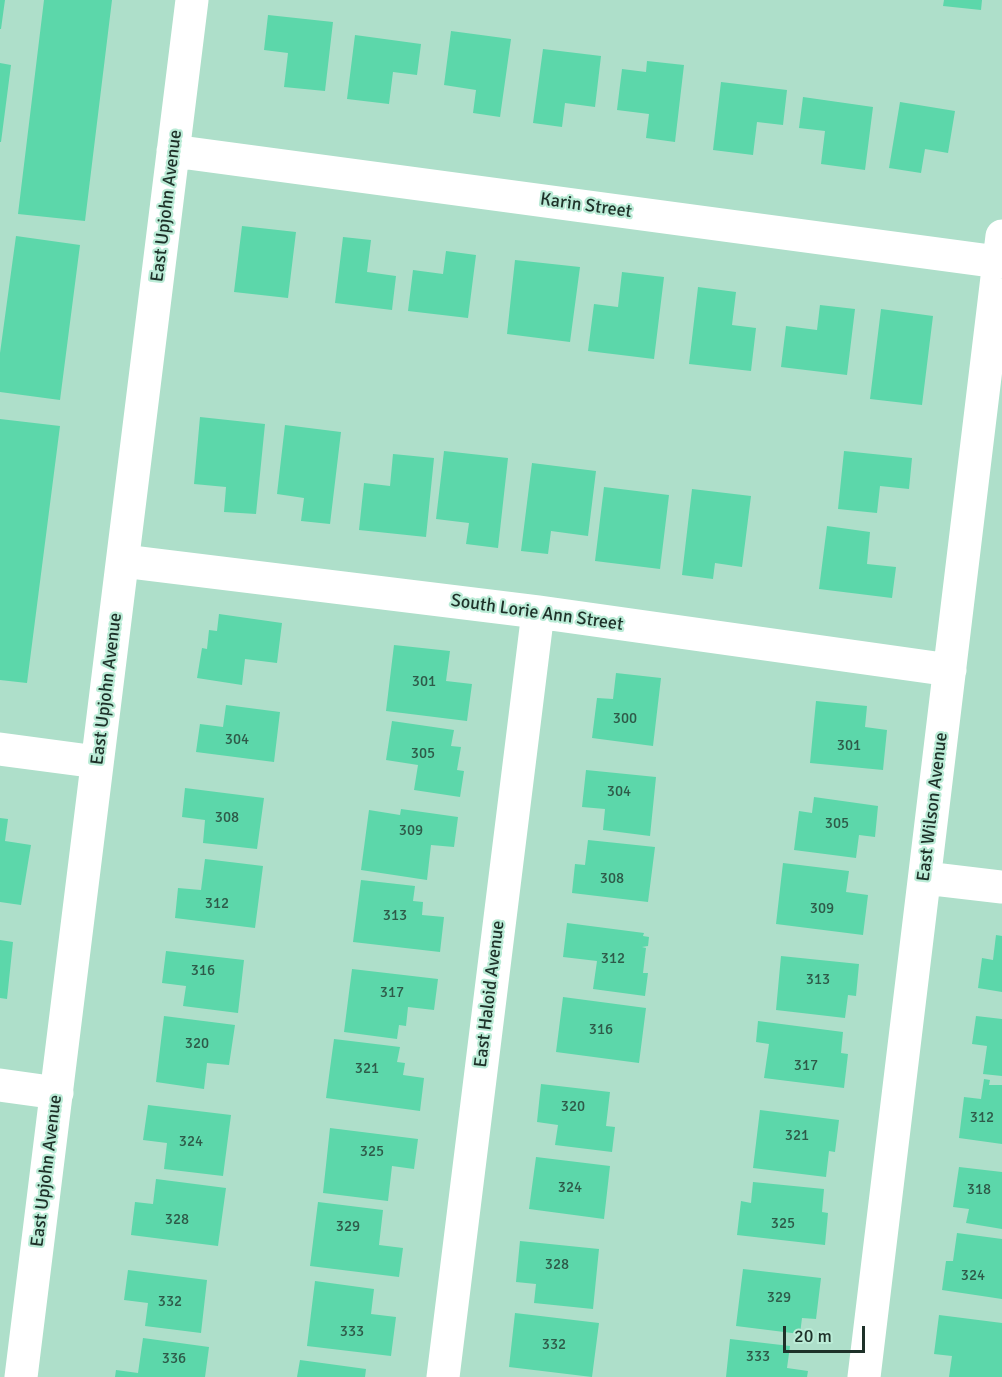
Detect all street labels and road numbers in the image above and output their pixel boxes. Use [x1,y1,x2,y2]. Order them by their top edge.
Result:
street label: East Upjohn Avenue [147,129,187,283]
street label: Karin Street [539,189,633,223]
street label: South Lorie Ann Street [449,590,625,636]
street label: East Upjohn Avenue [87,612,127,766]
street label: East Wilson Avenue [913,731,953,883]
street label: East Haloid Avenue [470,919,510,1069]
street label: East Upjohn Avenue [27,1094,67,1248]

